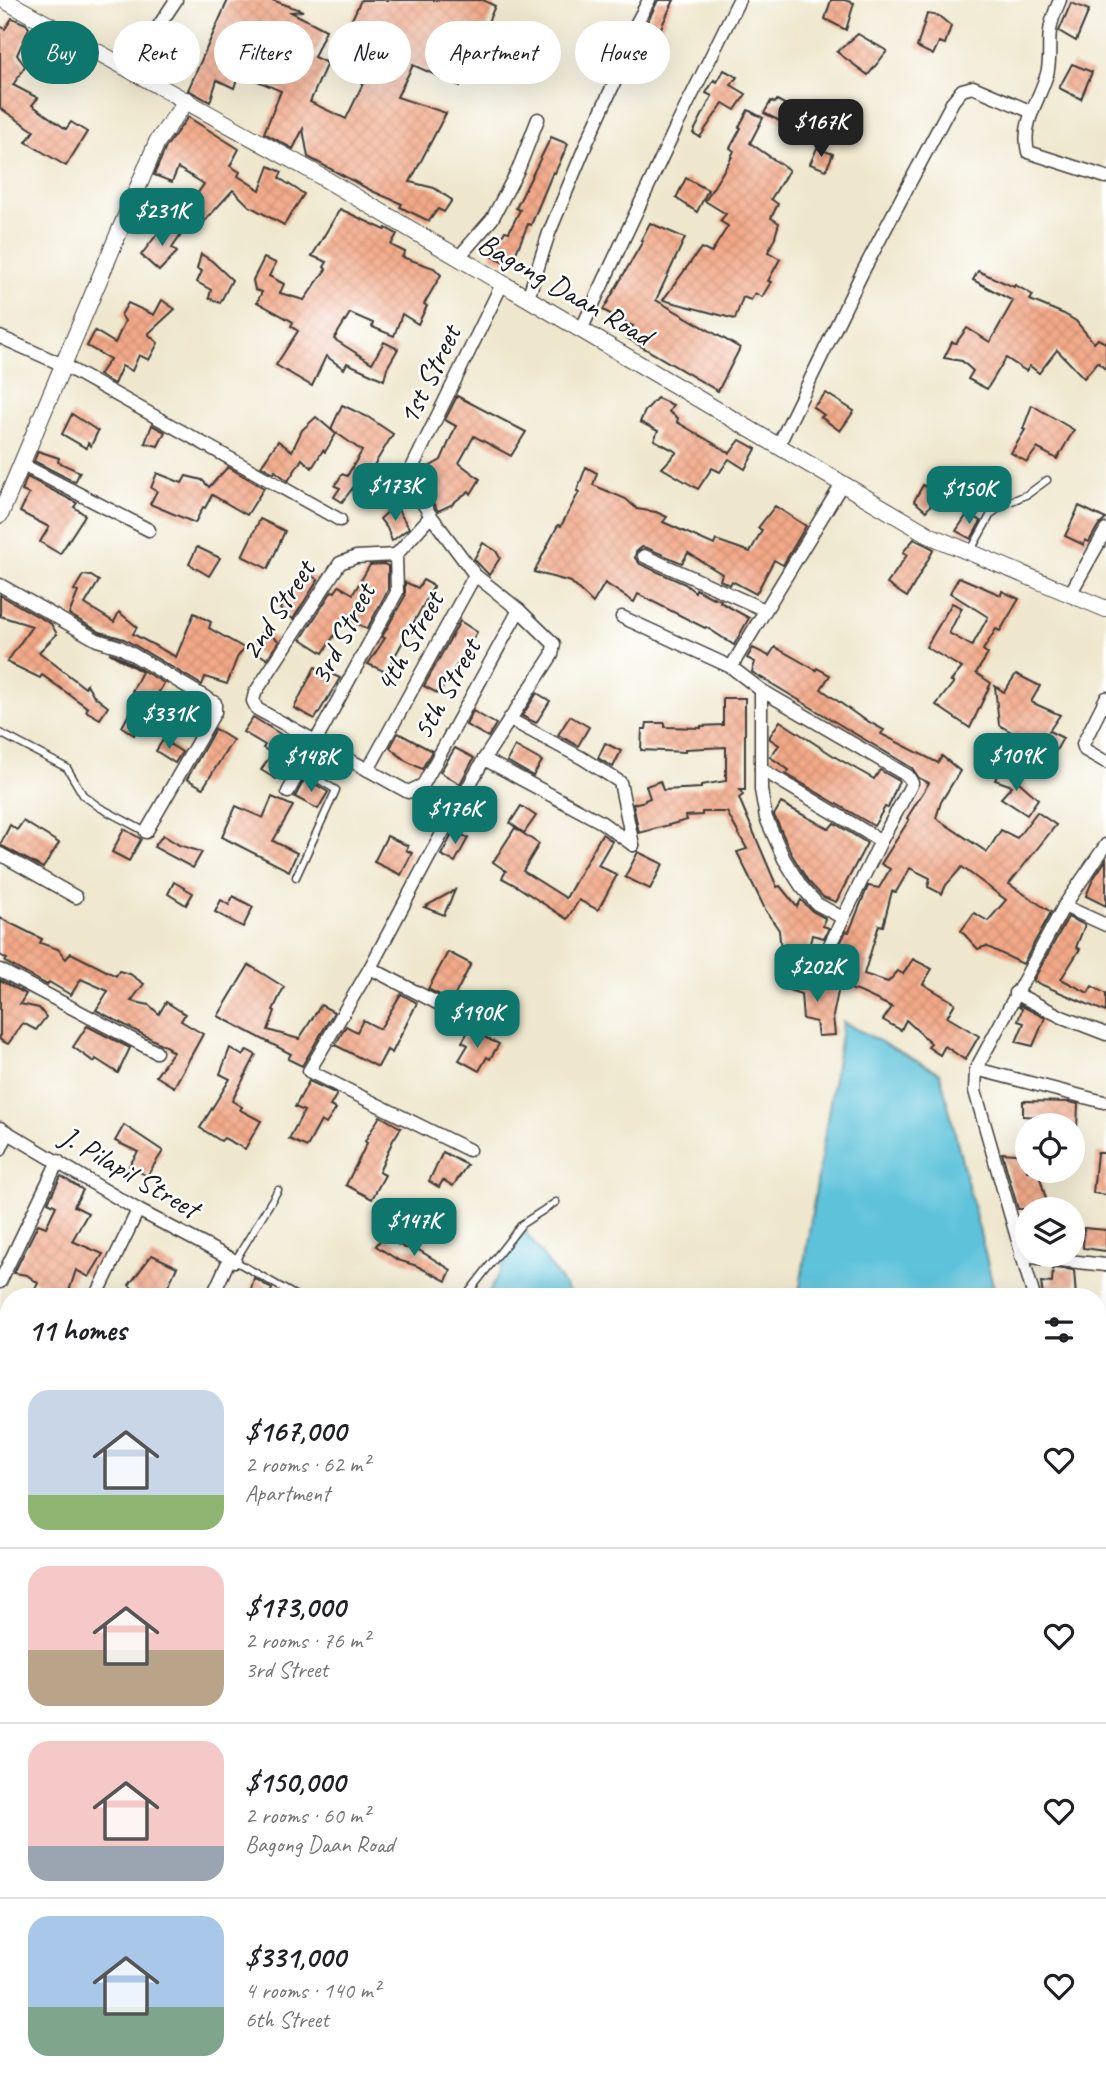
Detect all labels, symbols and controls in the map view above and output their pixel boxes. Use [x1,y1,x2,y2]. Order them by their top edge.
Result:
chip: Buy [21,21,99,84]
chip: Rent [113,21,200,84]
chip: Filters [214,21,314,84]
chip: New [328,21,411,84]
chip: Apartment [425,21,561,84]
chip: House [575,21,670,84]
pin: $167K [772,100,870,159]
text: $167K [794,107,848,136]
pin: $231K [113,188,211,248]
text: $231K [135,196,189,225]
street label: Bagong Daan Road [471,224,662,356]
street label: 1st Street [389,316,471,431]
pin: $173K [346,463,444,523]
pin: $150K [920,466,1018,526]
text: $173K [369,471,422,500]
text: $150K [943,474,995,503]
street label: 2nd Street [231,551,325,667]
street label: 3rd Street [301,574,385,691]
street label: 4th Street [366,582,454,699]
street label: 5th Street [403,629,491,746]
pin: $331K [120,692,218,751]
text: $331K [142,699,196,728]
pin: $148K [262,734,360,794]
pin: $109K [967,734,1065,793]
text: $109K [990,741,1042,770]
text: $148K [284,742,338,771]
pin: $176K [406,786,504,846]
text: $176K [428,794,482,823]
pin: $202K [768,944,866,1004]
text: $202K [790,952,844,981]
pin: $190K [428,990,526,1050]
text: $190K [451,998,503,1027]
map controls [1015,1113,1085,1267]
button: locate [1015,1113,1085,1183]
street label: J. Pilapil Street [52,1116,210,1229]
button: layers [1015,1197,1085,1267]
pin: $147K [365,1198,463,1258]
text: $147K [388,1206,441,1235]
text: 11 homes [28,1311,126,1349]
icon: filters [1040,1311,1078,1349]
text: $167,000 [245,1412,346,1450]
icon: home [84,1418,168,1502]
icon: heart [1040,1441,1078,1479]
text: 2 rooms · 62 m² [245,1450,369,1479]
text: Apartment [245,1479,330,1508]
text: $173,000 [245,1588,345,1626]
icon: home [84,1594,168,1678]
icon: heart [1040,1617,1078,1655]
text: 2 rooms · 76 m² [245,1626,369,1655]
text: 3rd Street [245,1655,328,1684]
text: $150,000 [245,1763,345,1801]
icon: home [84,1769,168,1853]
icon: heart [1040,1792,1078,1830]
text: 2 rooms · 60 m² [245,1801,369,1830]
text: Bagong Daan Road [245,1830,394,1859]
text: $331,000 [245,1938,345,1976]
icon: home [84,1944,168,2028]
icon: heart [1040,1967,1078,2005]
text: 4 rooms · 140 m² [245,1976,380,2005]
text: 6th Street [245,2005,329,2034]

